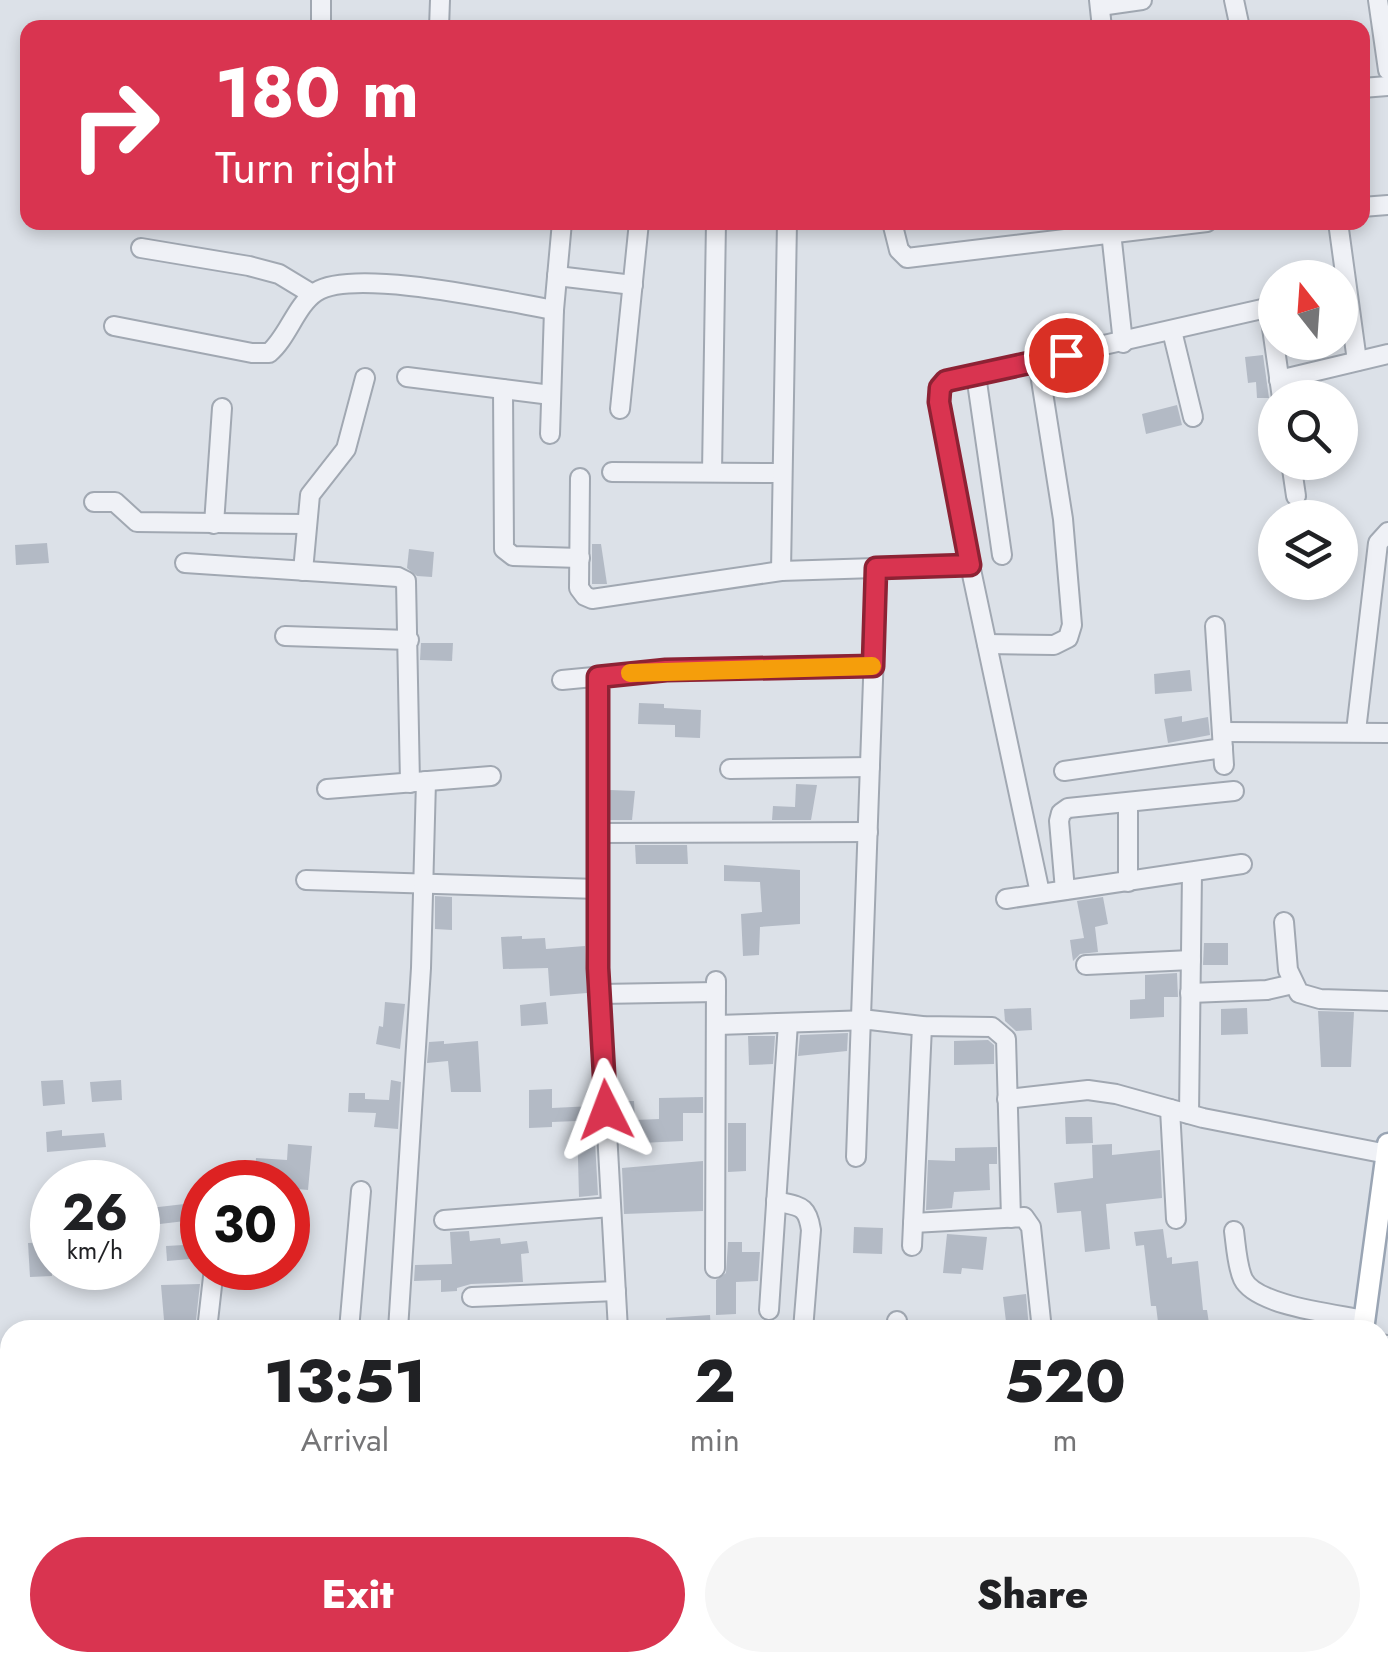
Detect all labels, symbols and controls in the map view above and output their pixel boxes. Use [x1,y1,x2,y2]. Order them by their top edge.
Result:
text: 180 m [215,42,419,143]
icon: right [50,60,180,190]
text: Turn right [215,135,396,200]
north arrow [1258,260,1358,360]
map controls [1258,260,1358,600]
pin [1024,313,1109,398]
icon: arrive [1039,328,1094,383]
button: search [1258,380,1358,480]
button: layers [1258,500,1358,600]
position arrow [554,1058,658,1162]
speed limit sign: 30 [180,1160,310,1290]
text: 26 [62,1176,128,1249]
text: km/h [67,1232,123,1268]
text: 13:51 [264,1338,426,1425]
text: 2 [694,1338,735,1425]
text: 520 [1004,1338,1126,1425]
text: Arrival [301,1417,389,1463]
text: min [690,1417,740,1463]
text: m [1052,1417,1077,1463]
button: Exit [30,1537,685,1652]
button: Share [705,1537,1360,1652]

